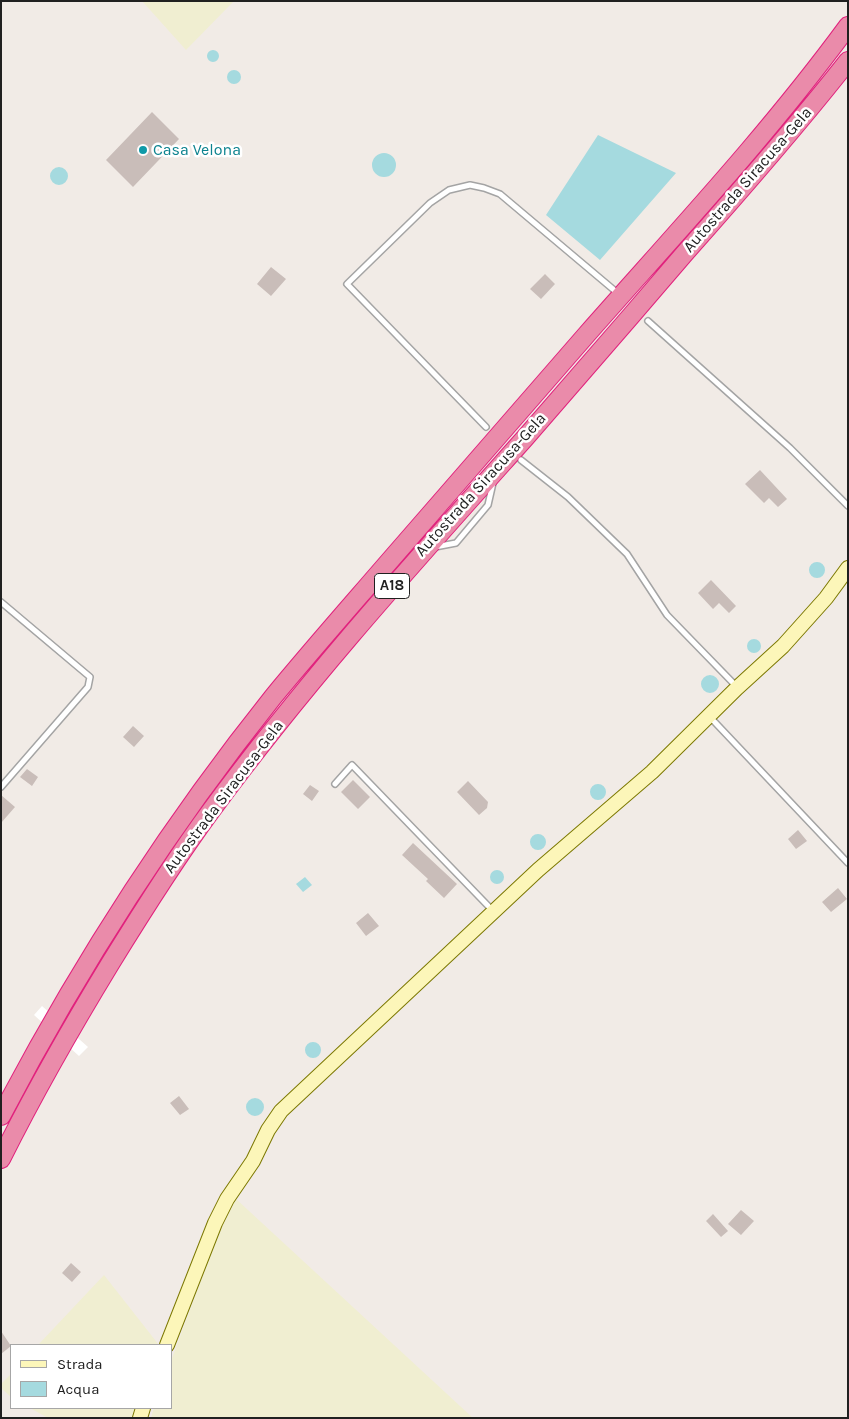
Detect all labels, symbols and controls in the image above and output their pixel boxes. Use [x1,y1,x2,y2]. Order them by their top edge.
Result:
street label: Autostrada Siracusa-Gela [680,103,816,257]
place label: Casa Velona [153,140,241,160]
marker: Casa Velona [137,144,149,156]
street label: Autostrada Siracusa-Gela [412,409,550,561]
road number: A18 [374,574,410,598]
street label: Autostrada Siracusa-Gela [160,717,288,877]
legend [10,1344,172,1409]
text: Strada [57,1355,103,1373]
text: Acqua [57,1380,99,1398]

